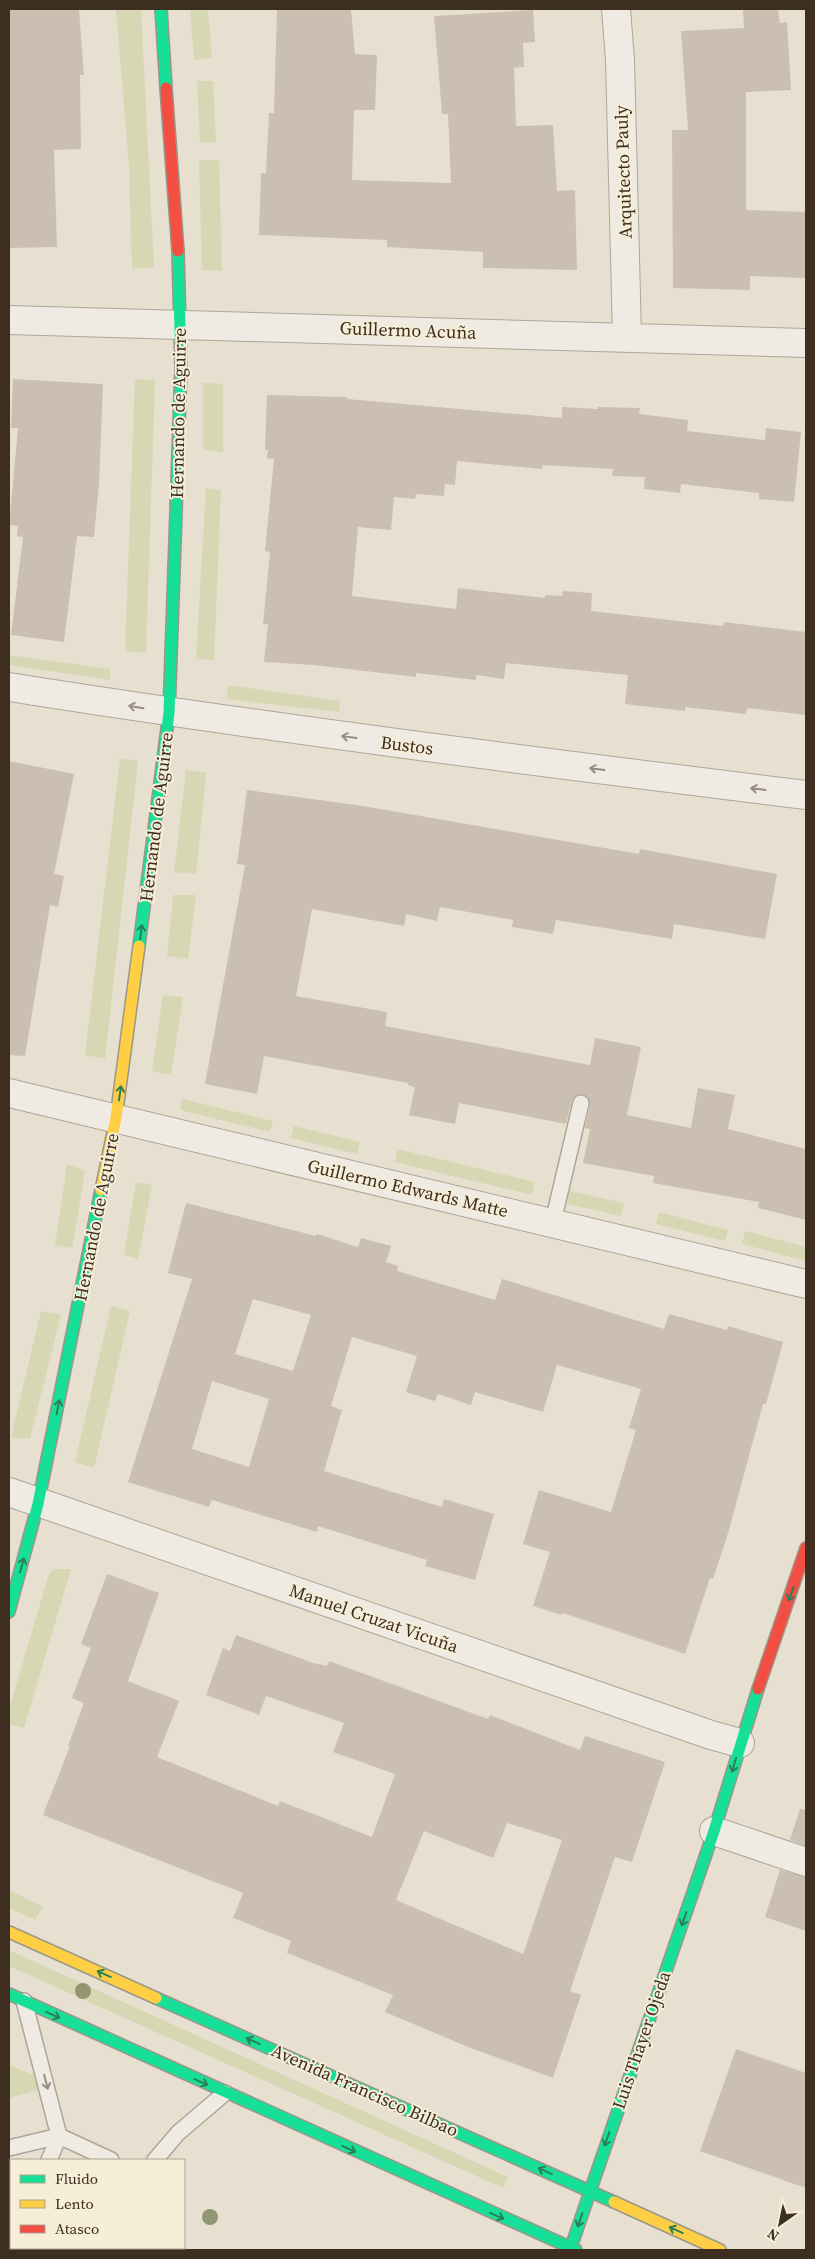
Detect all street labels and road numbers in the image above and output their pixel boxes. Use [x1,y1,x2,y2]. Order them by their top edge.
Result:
street label: Arquitecto Pauly [608,104,638,239]
street label: Guillermo Acuña [339,315,478,345]
street label: Hernando de Aguirre [164,327,192,499]
street label: Bustos [379,729,435,761]
street label: Hernando de Aguirre [133,731,179,903]
street label: Hernando de Aguirre [67,1131,125,1303]
street label: Guillermo Edwards Matte [305,1153,511,1223]
street label: Manuel Cruzat Vicuña [286,1577,463,1659]
street label: Luis Thayer Ojeda [606,1967,677,2112]
street label: Avenida Francisco Bilbao [268,2037,463,2143]

